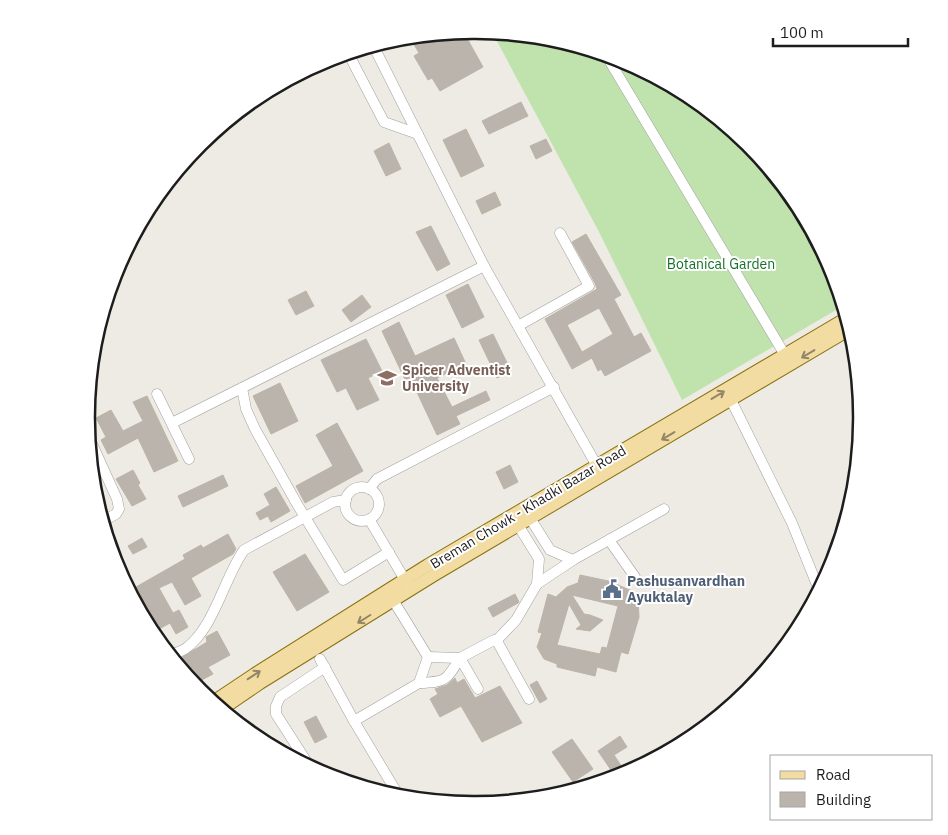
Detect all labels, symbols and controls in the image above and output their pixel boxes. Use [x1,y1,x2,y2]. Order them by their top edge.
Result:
scale bar [773,15,908,47]
text: 100 m [780,23,824,42]
park label: Botanical Garden [667,255,775,273]
one-way arrow [802,349,816,359]
place label: Spicer Adventist University [402,361,511,395]
school or university icon: Spicer Adventist University [376,367,398,389]
one-way arrow [710,389,724,399]
one-way arrow [662,432,676,442]
street label: Breman Chowk - Khadki Bazar Road [427,441,629,573]
place label: Pashusanvardhan Ayuktalay [627,572,745,606]
public building icon: Pashusanvardhan Ayuktalay [601,578,623,600]
one-way arrow [357,614,371,624]
one-way arrow [246,670,260,680]
legend [770,755,933,820]
text: Road [816,765,851,784]
text: Building [816,790,871,809]

